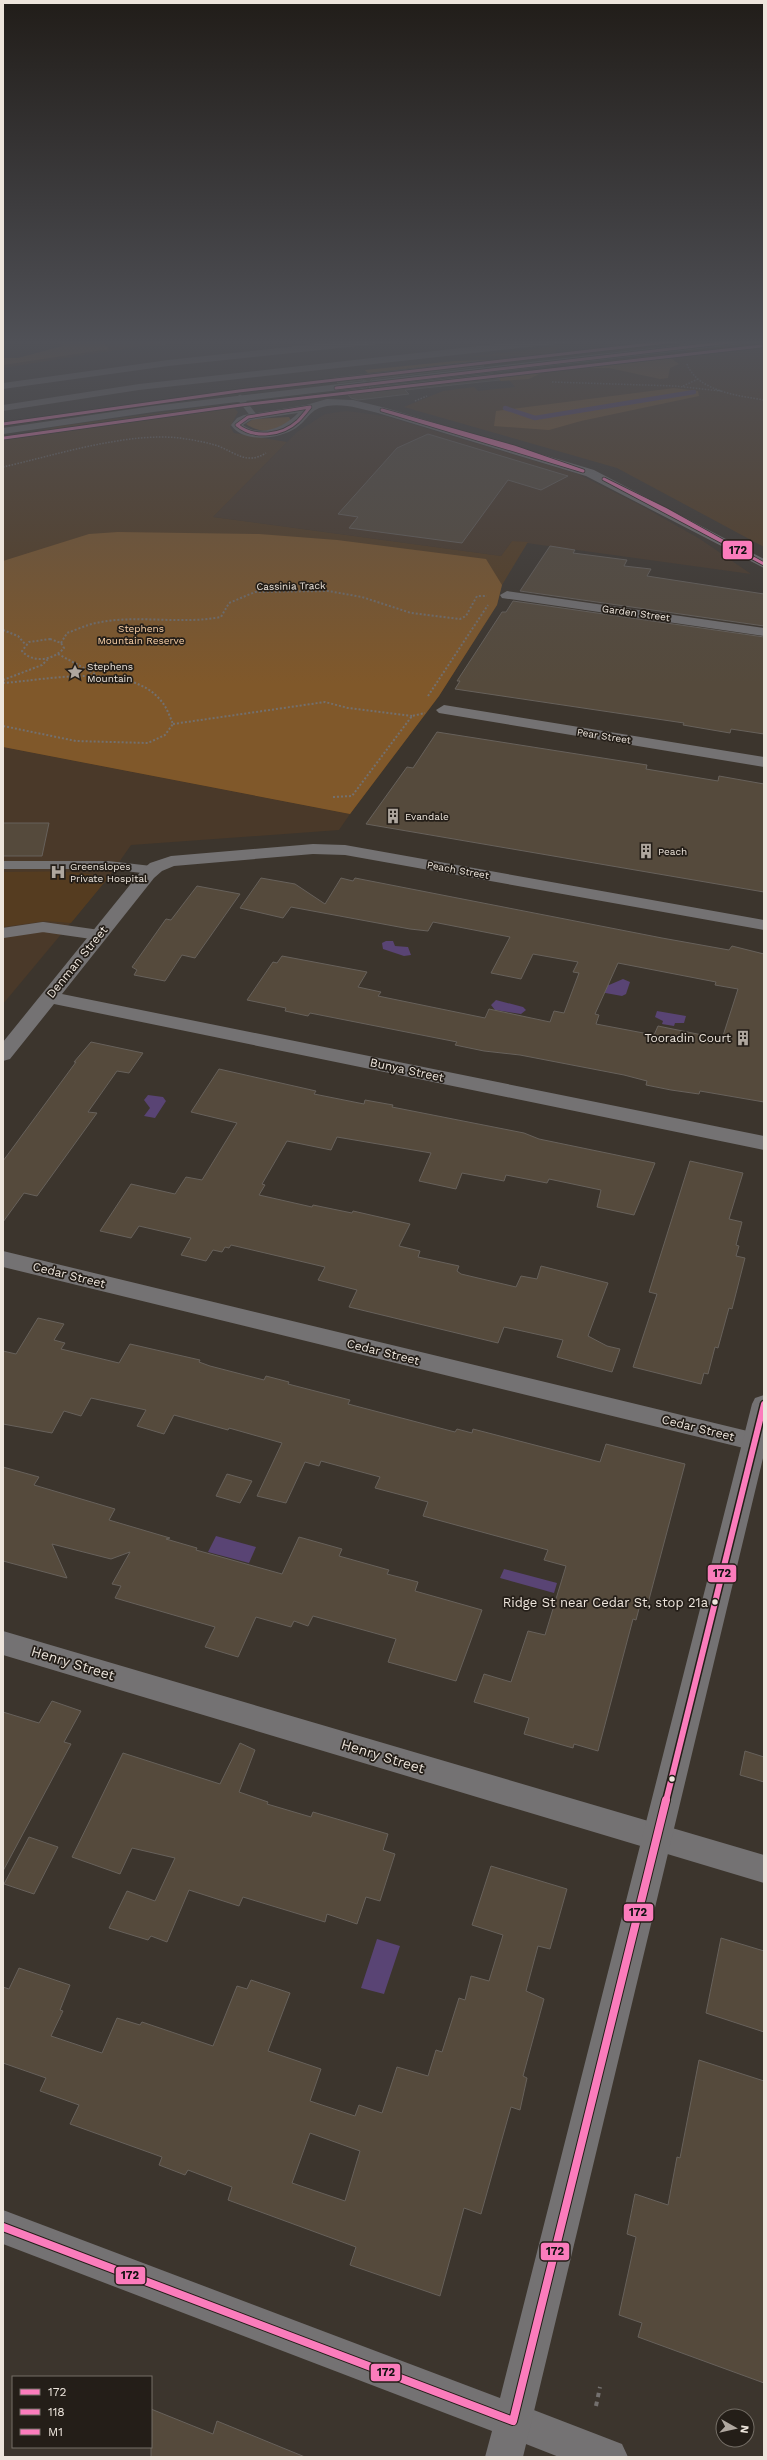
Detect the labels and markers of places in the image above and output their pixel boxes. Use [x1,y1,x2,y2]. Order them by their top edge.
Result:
place label: Stephens Mountain [87,661,133,684]
place icon: Stephens Mountain [66,663,84,681]
building icon: Evandale [384,807,402,825]
place label: Evandale [405,811,449,822]
building icon: Peach [637,842,655,860]
place label: Peach [658,846,687,857]
place label: Greenslopes Private Hospital [70,861,147,884]
hospital icon: Greenslopes Private Hospital [49,863,67,881]
building icon: Tooradin Court [734,1029,752,1047]
place label: Tooradin Court [645,1031,731,1045]
place label: Ridge St near Cedar St, stop 21a [503,1595,709,1610]
marker: Ridge St near Cedar St, stop 21a [710,1597,720,1607]
unlabelled marker [667,1774,677,1784]

